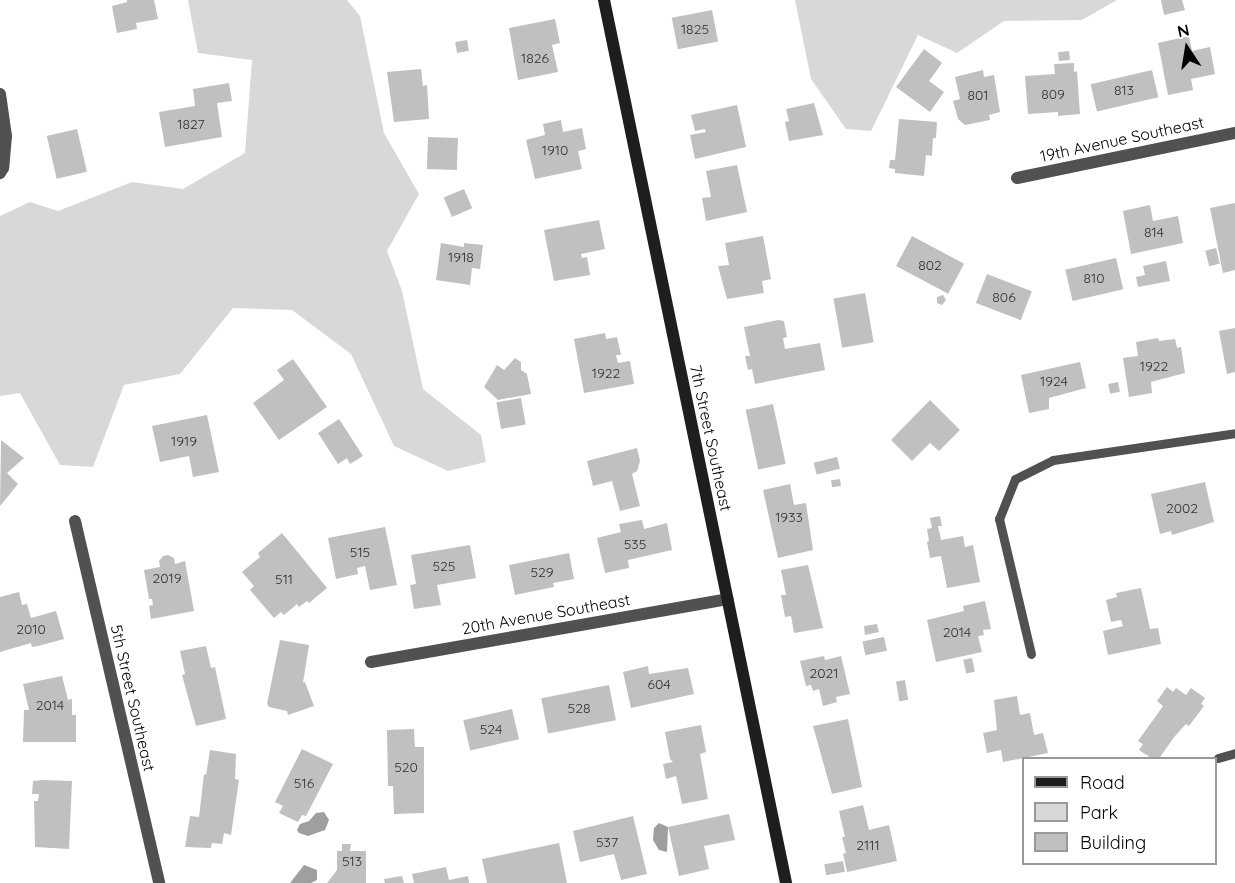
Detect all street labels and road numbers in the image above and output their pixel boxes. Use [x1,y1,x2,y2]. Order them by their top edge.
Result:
street label: 19th Avenue Southeast [1038,112,1206,166]
street label: 7th Street Southeast [686,363,736,513]
street label: 20th Avenue Southeast [460,590,632,638]
street label: 5th Street Southeast [107,623,159,773]

